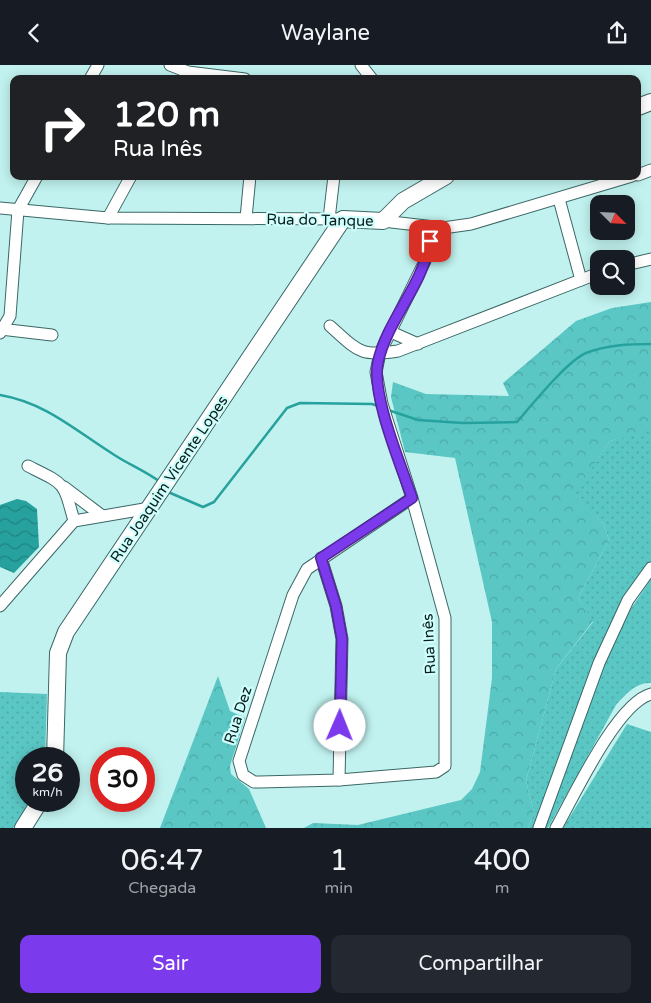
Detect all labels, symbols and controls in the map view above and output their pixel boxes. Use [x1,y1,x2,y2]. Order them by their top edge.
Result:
icon: back [20,19,48,47]
icon: share [603,19,631,47]
text: Waylane [281,20,370,46]
text: 120 m [113,94,220,136]
icon: right [30,95,95,160]
text: Rua Inês [113,136,203,162]
north arrow [590,195,635,240]
map controls [590,195,635,295]
street label: Rua do Tanque [266,210,374,230]
pin [409,220,451,262]
icon: arrive [416,227,444,255]
button: search [590,250,635,295]
street label: Rua Joaquim Vicente Lopes [106,392,232,566]
street label: Rua Inês [418,613,440,675]
street label: Rua Dez [220,684,256,746]
position arrow [313,699,365,751]
speed limit sign: 30 [90,747,155,812]
text: 26 [32,758,63,788]
text: km/h [32,785,63,799]
text: 06:47 [121,842,204,879]
text: 1 [329,842,348,879]
text: 400 [474,842,530,879]
text: Chegada [128,878,196,898]
text: min [325,878,353,898]
text: m [495,878,509,898]
button: Sair [20,935,321,993]
button: Compartilhar [331,935,631,993]

